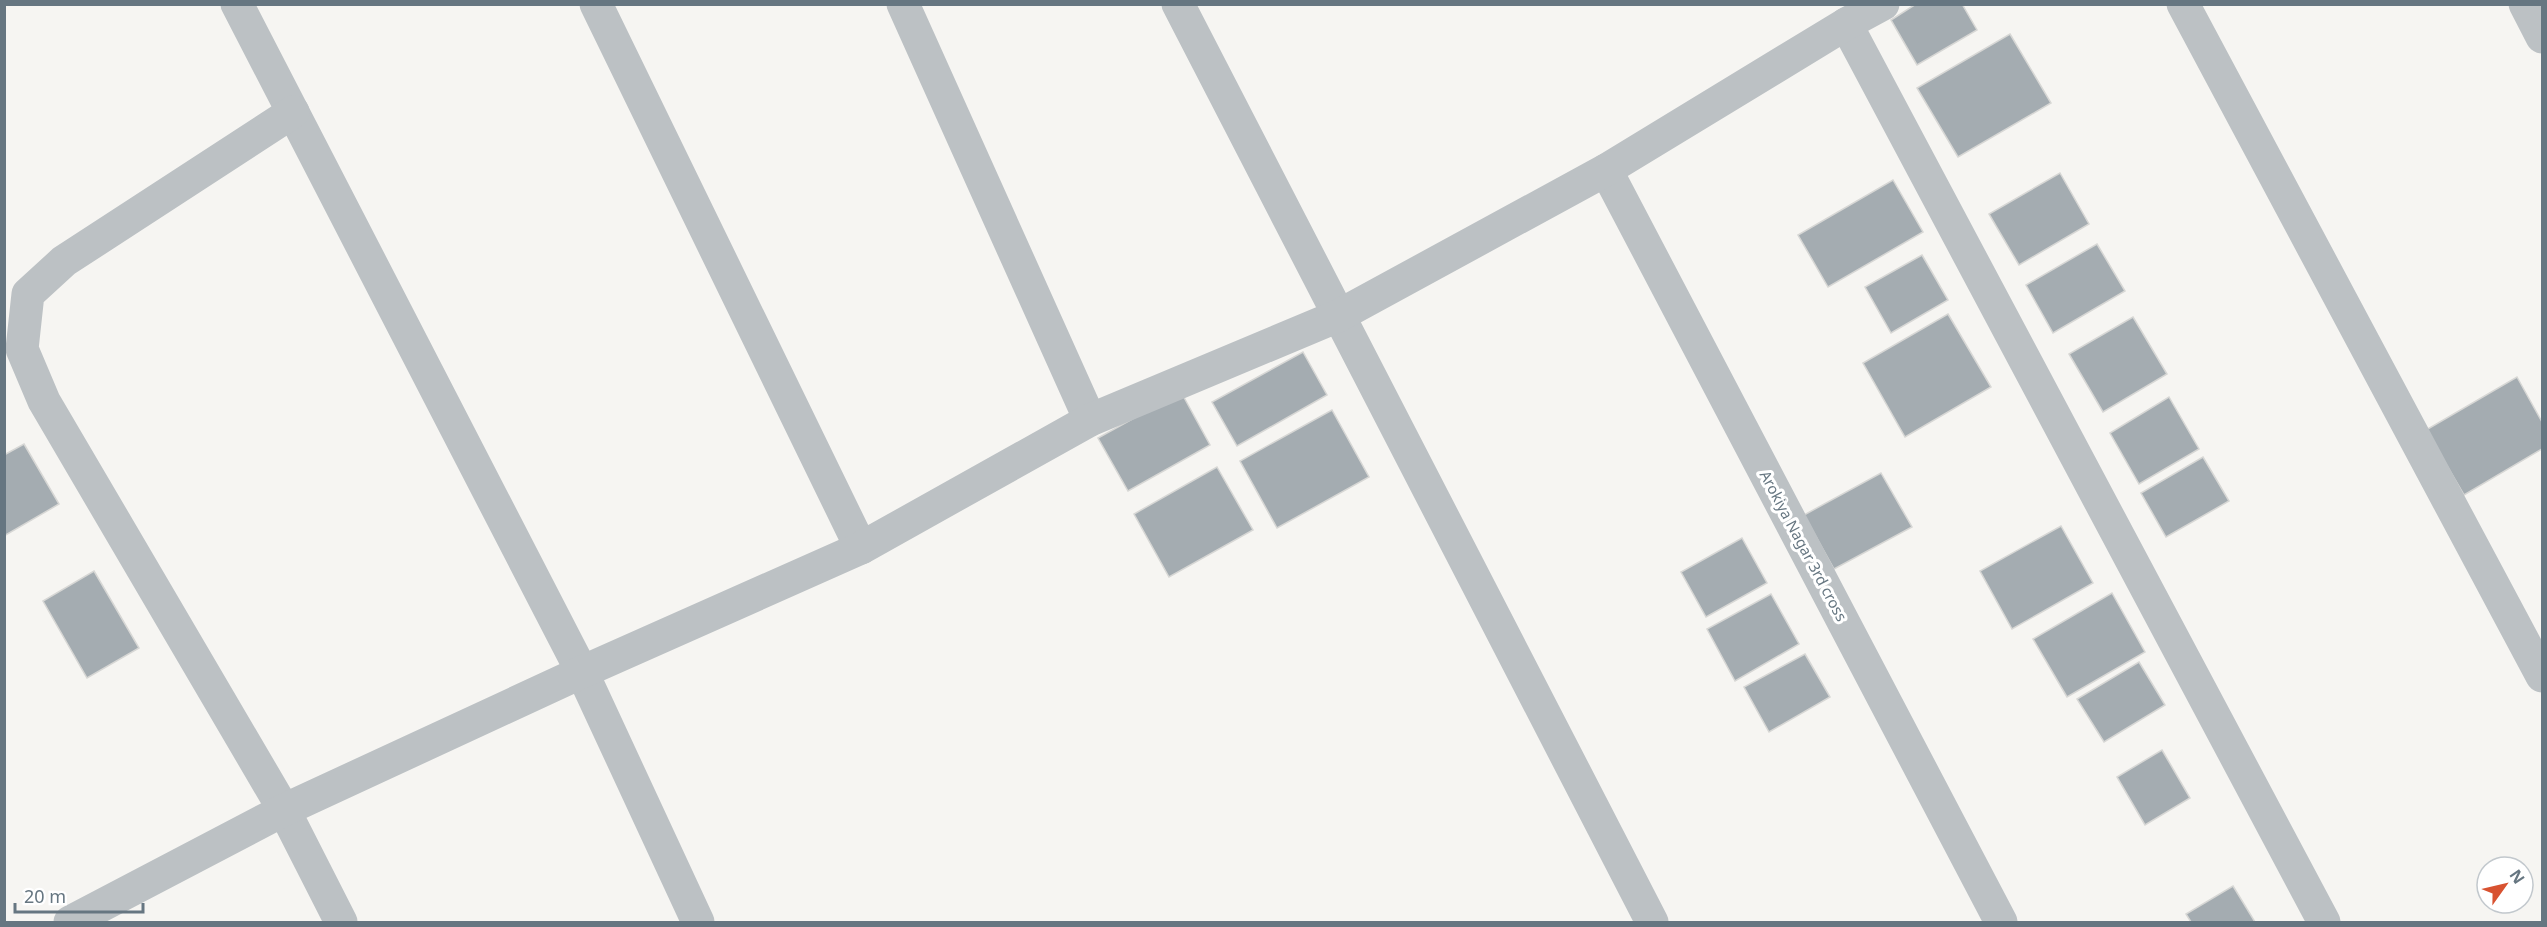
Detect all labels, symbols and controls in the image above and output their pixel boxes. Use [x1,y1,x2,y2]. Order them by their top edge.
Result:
street label: Arokiya Nagar 3rd cross [1756,467,1852,624]
north arrow [2475,855,2535,915]
text: N [2505,865,2530,888]
scale bar [15,876,142,914]
text: 20 m [24,884,66,908]

